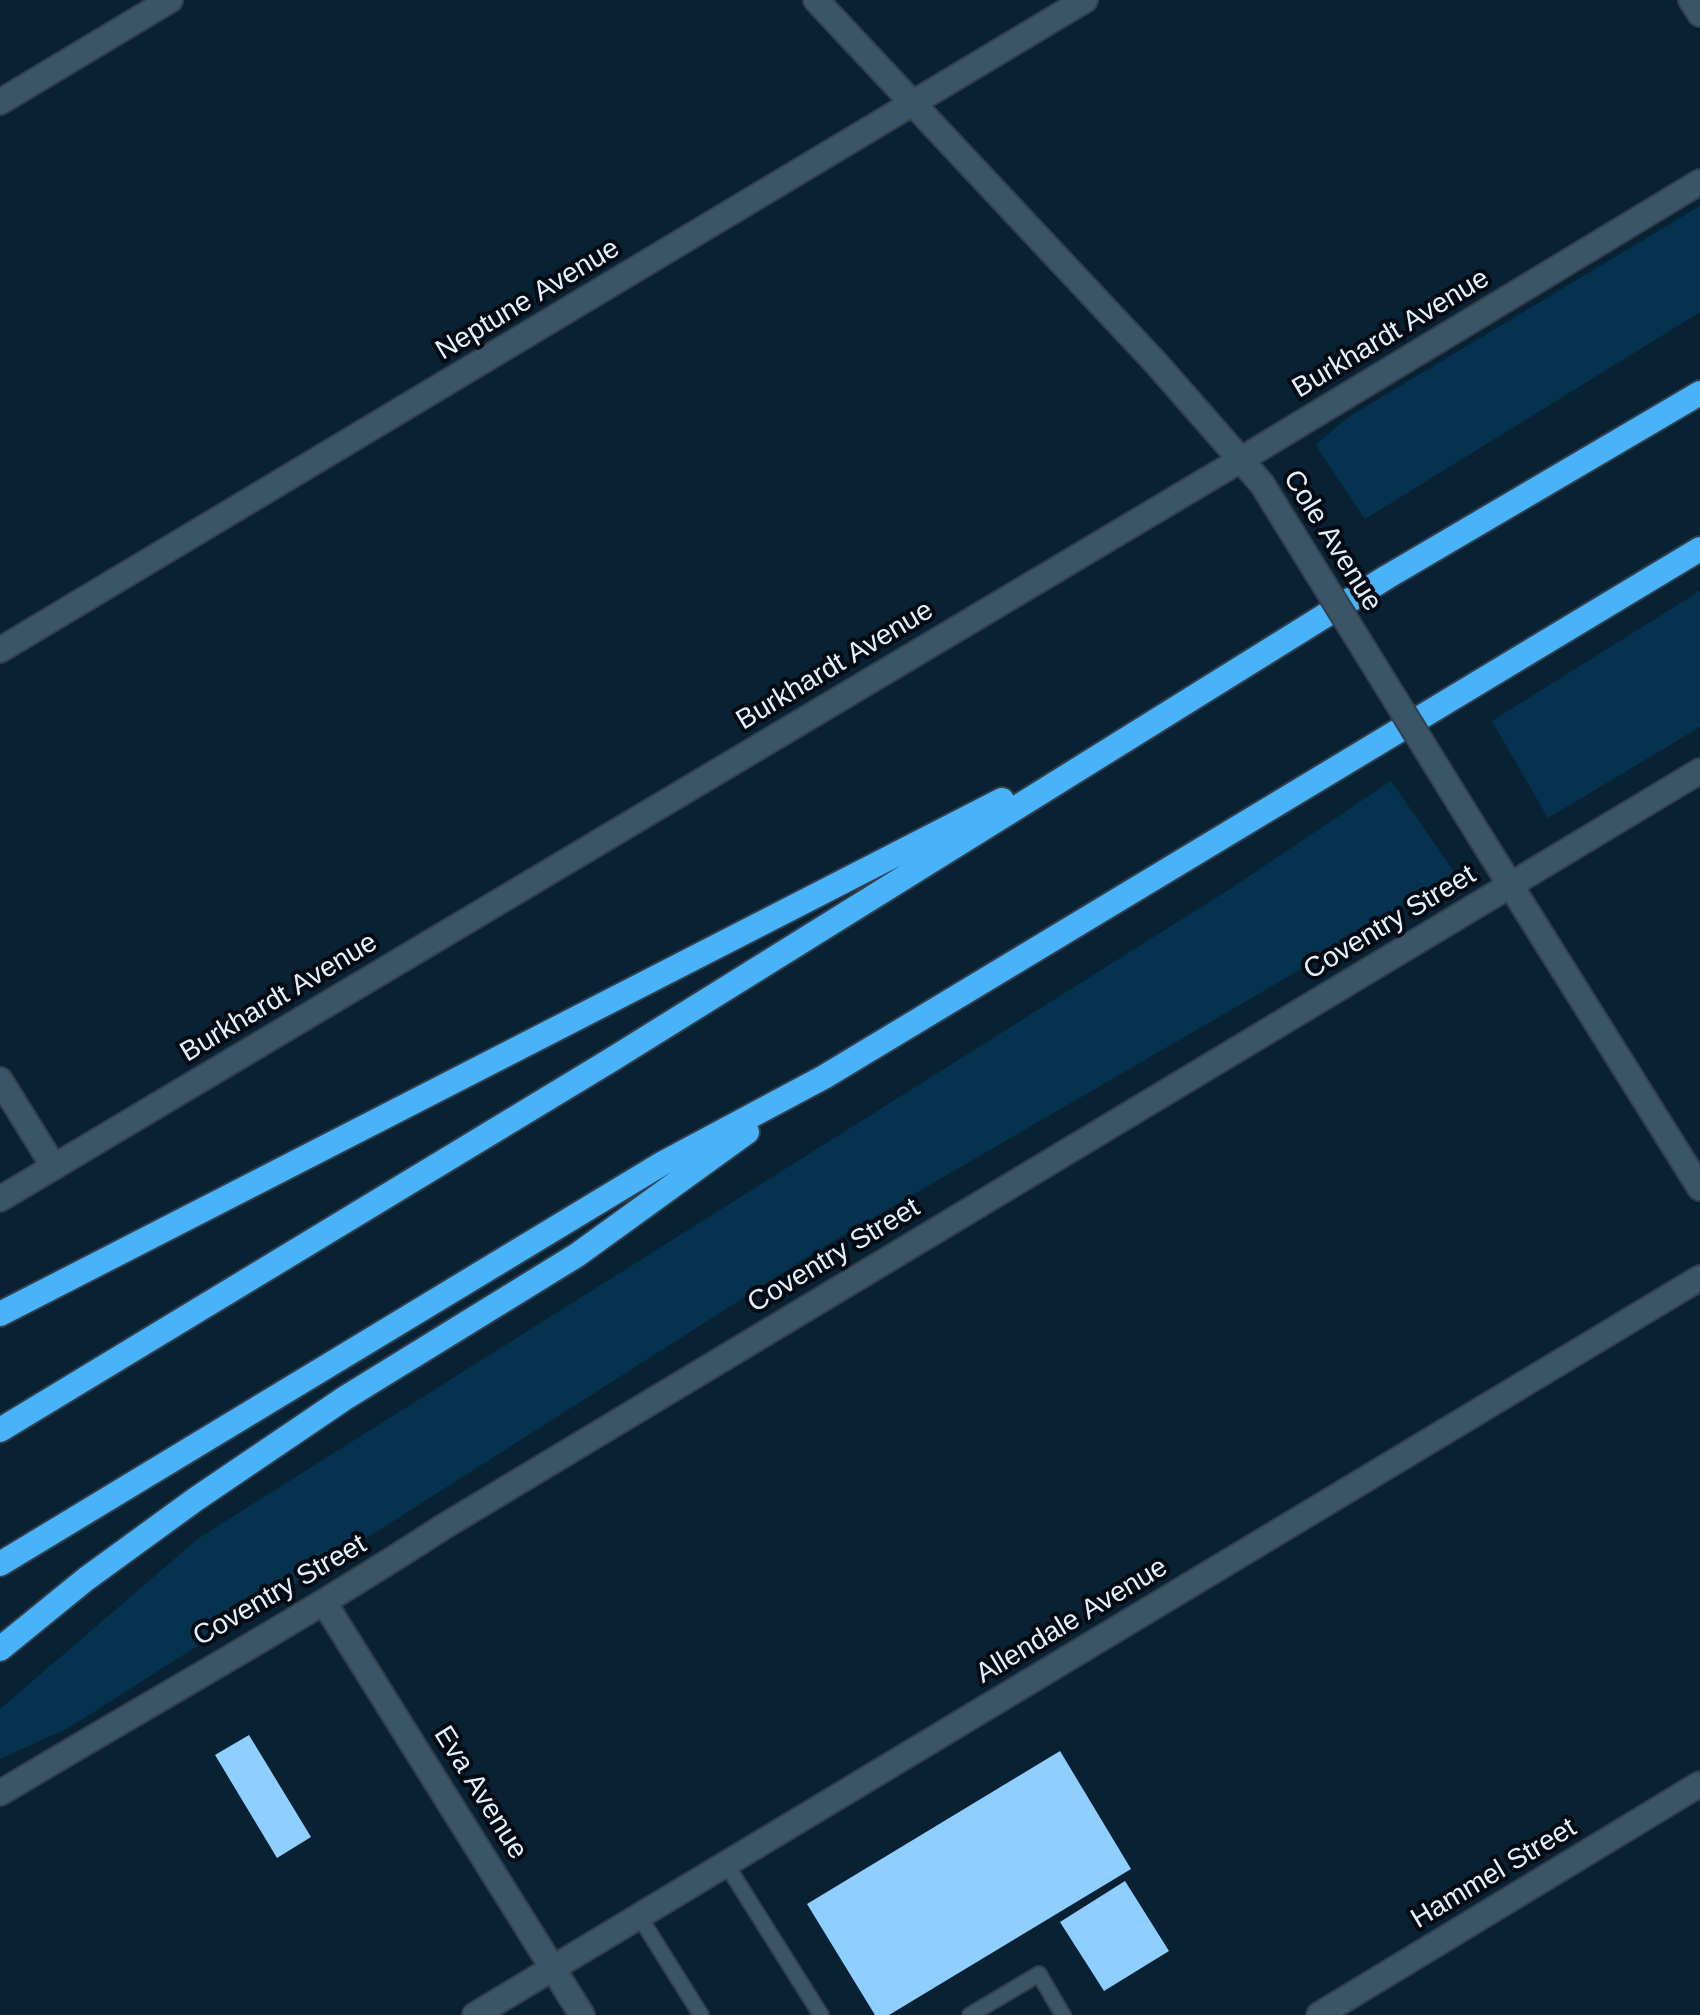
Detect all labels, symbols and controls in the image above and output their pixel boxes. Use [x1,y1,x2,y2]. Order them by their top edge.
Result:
street label: Neptune Avenue [430,232,626,368]
street label: Burkhardt Avenue [1287,262,1495,406]
street label: Cole Avenue [1275,464,1389,618]
street label: Burkhardt Avenue [731,594,939,738]
street label: Coventry Street [1298,859,1482,987]
street label: Burkhardt Avenue [175,926,383,1070]
street label: Coventry Street [742,1192,926,1320]
street label: Coventry Street [187,1528,373,1654]
street label: Allendale Avenue [970,1551,1174,1691]
street label: Eva Avenue [426,1720,534,1866]
street label: Hammel Street [1405,1812,1583,1936]

